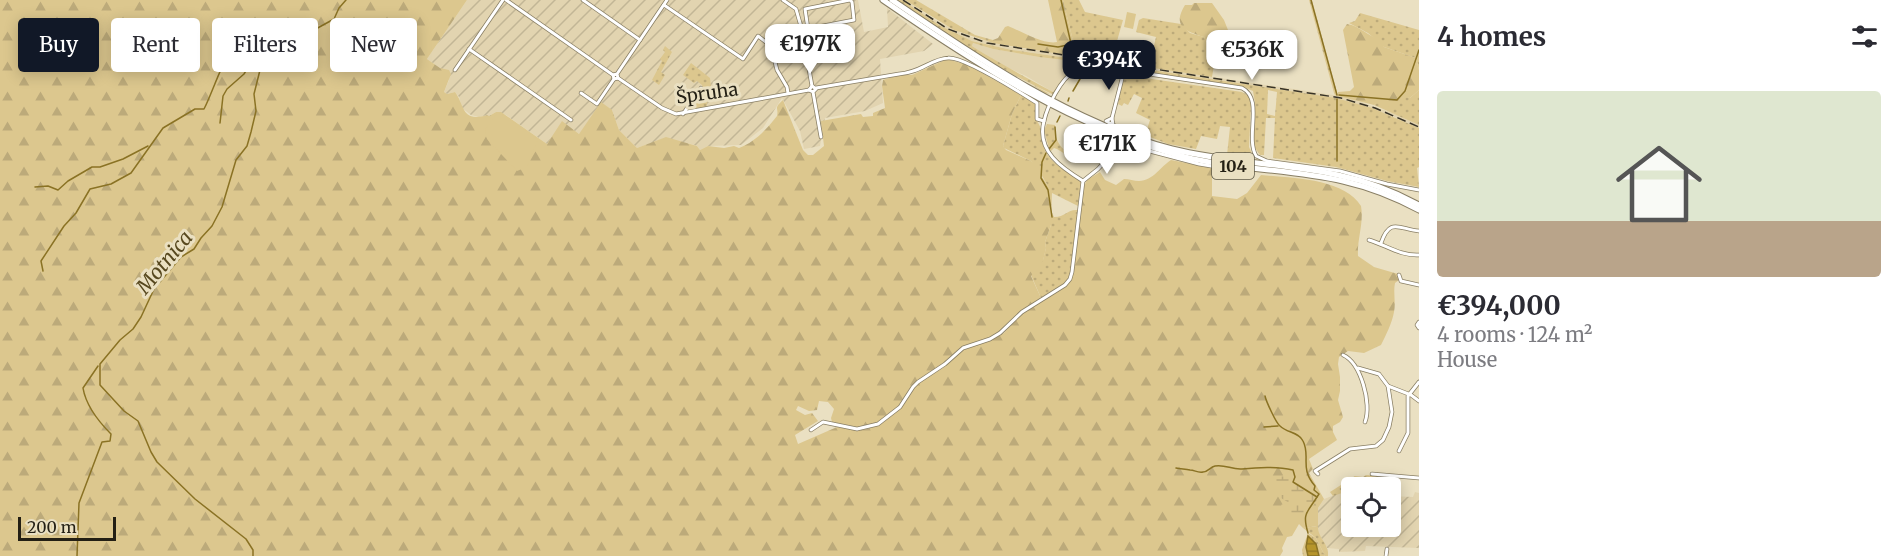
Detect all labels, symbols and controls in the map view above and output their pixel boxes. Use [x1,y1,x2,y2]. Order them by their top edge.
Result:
chip: Buy [18,18,99,72]
chip: Rent [111,18,200,72]
chip: Filters [212,18,318,72]
chip: New [330,18,417,72]
text: 4 homes [1437,20,1546,53]
icon: filters [1848,20,1881,53]
pin: €197K [768,24,852,75]
pin: €536K [1210,30,1294,81]
text: €197K [779,31,841,56]
text: €536K [1220,37,1284,62]
pin: €394K [1067,40,1151,91]
text: €394K [1077,47,1141,72]
street label: Špruha [675,77,740,109]
pin: €171K [1065,124,1149,175]
icon: home [1605,130,1713,238]
text: €171K [1078,131,1136,156]
road number: 104 [1212,153,1254,179]
water label: Motnica [130,225,198,299]
text: €394,000 [1437,289,1561,322]
text: 4 rooms · 124 m² [1437,322,1592,347]
text: House [1437,347,1497,372]
map controls [1341,477,1401,537]
button: locate [1341,477,1401,537]
scale bar [18,514,116,542]
text: 200 m [27,517,77,537]

